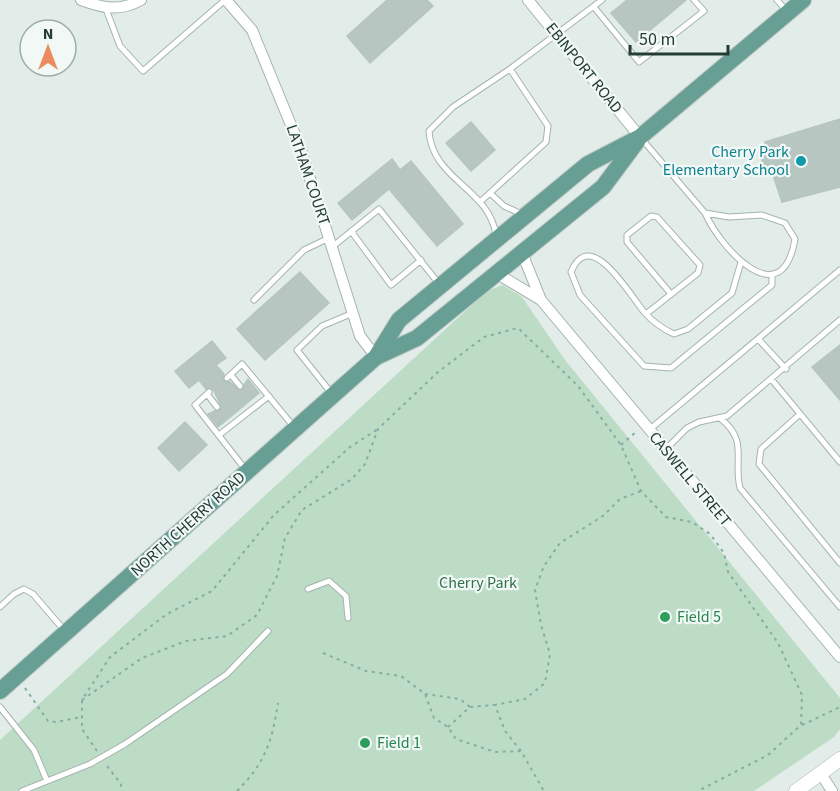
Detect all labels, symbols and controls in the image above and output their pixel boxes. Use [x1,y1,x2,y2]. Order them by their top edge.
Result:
north arrow [18,18,78,78]
street label: EBINPORT ROAD [541,18,628,118]
scale bar [630,18,728,56]
text: N [43,23,53,45]
text: 50 m [639,27,675,52]
street label: LATHAM COURT [280,122,336,229]
place label: Cherry Park Elementary School [663,141,789,181]
marker: Cherry Park Elementary School [794,154,808,168]
street label: CASWELL STREET [644,427,736,531]
street label: NORTH CHERRY ROAD [126,466,250,581]
park label: Cherry Park [439,572,517,594]
place label: Field 5 [677,606,721,628]
marker: Field 5 [658,610,672,624]
place label: Field 1 [377,732,421,754]
marker: Field 1 [358,736,372,750]

